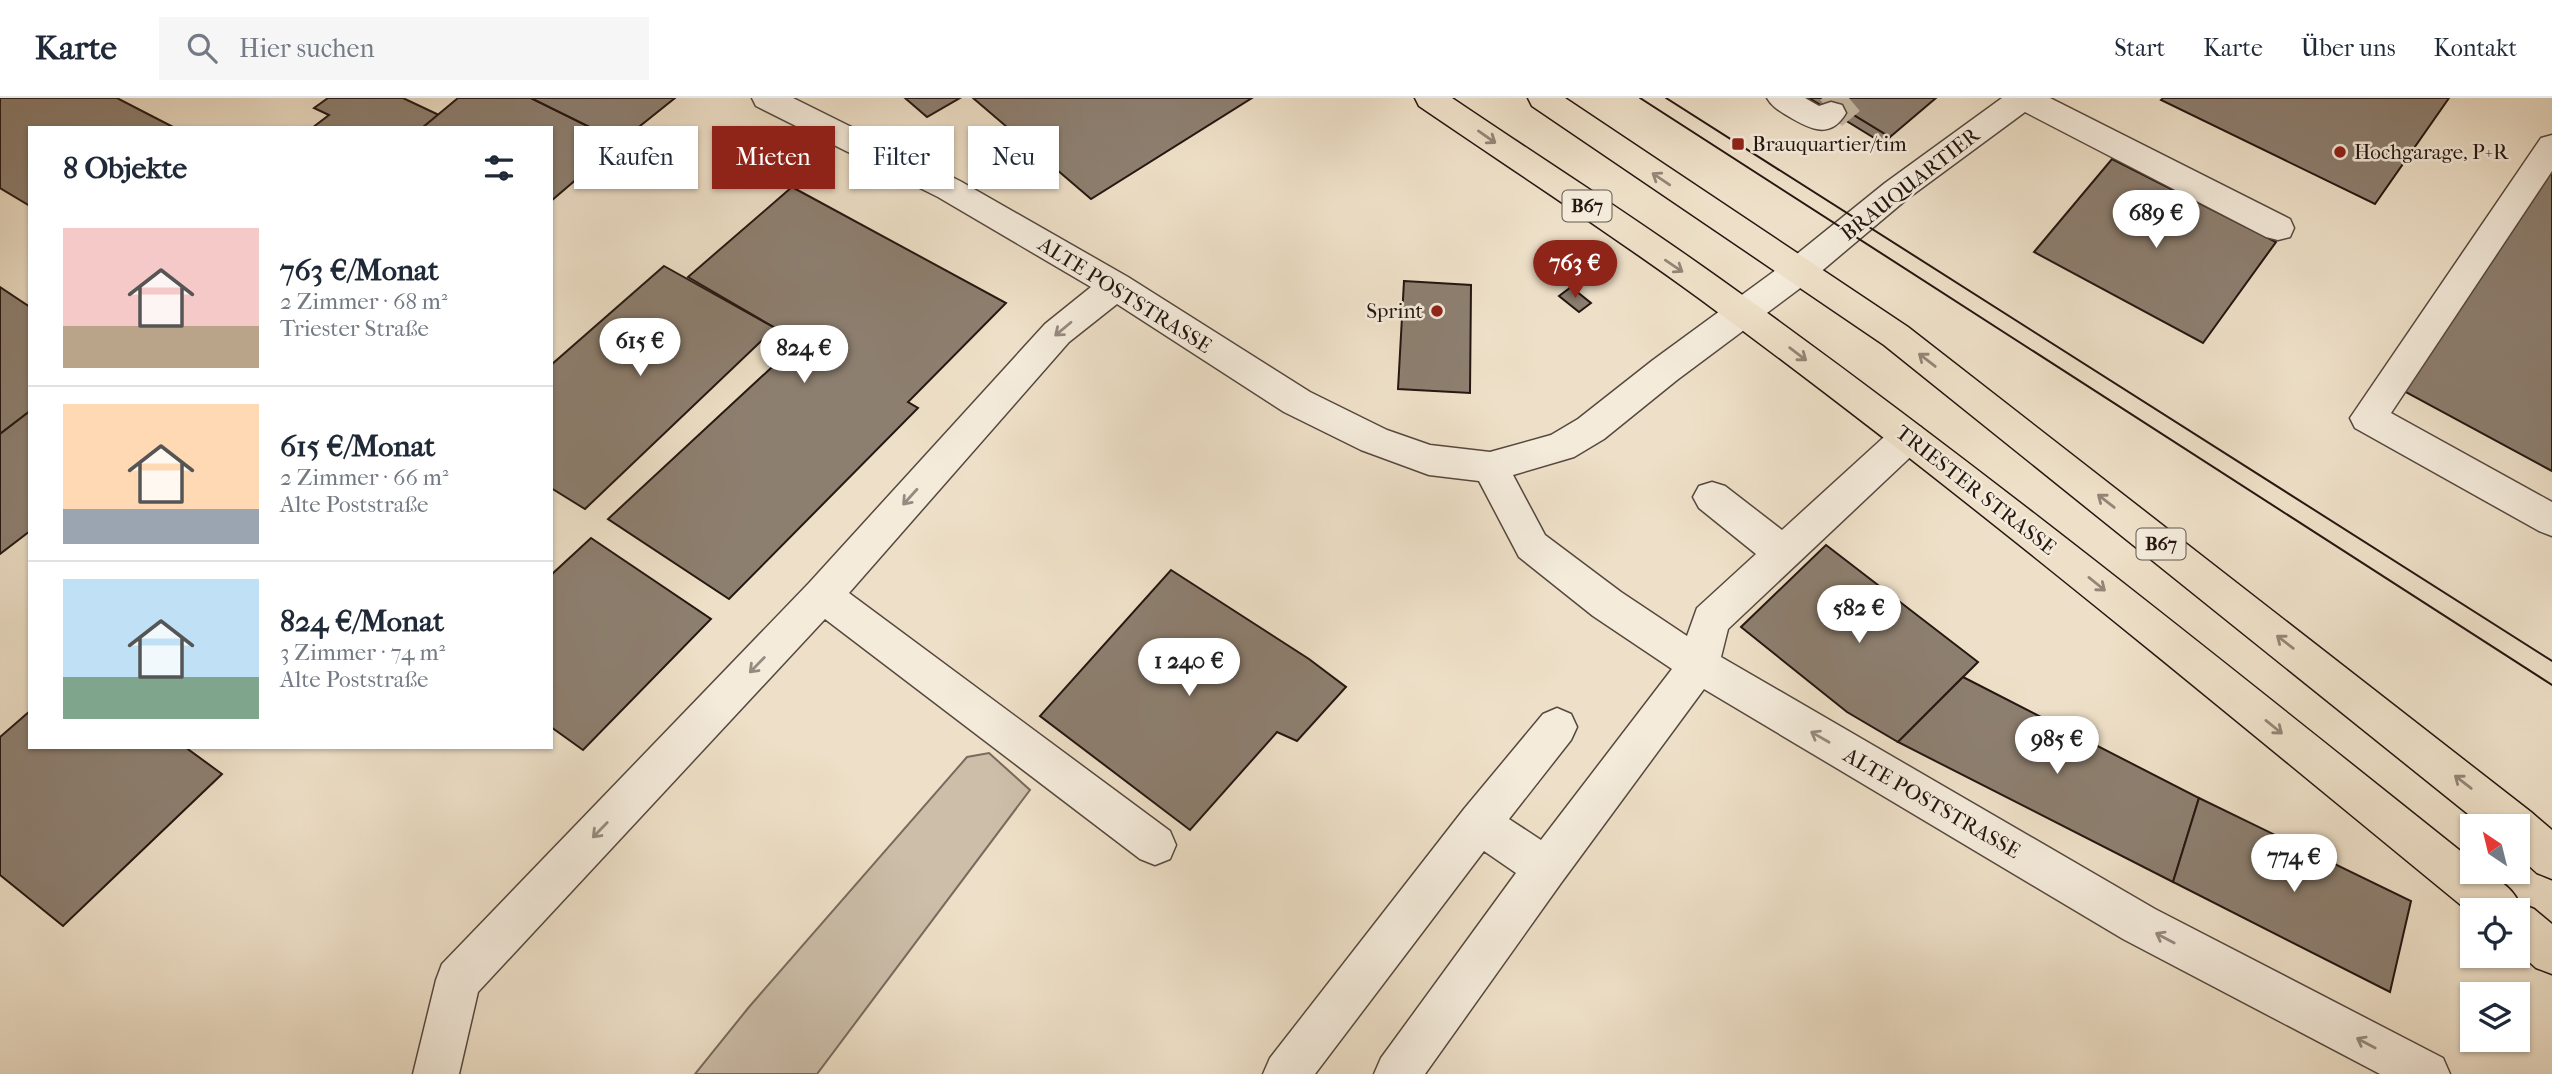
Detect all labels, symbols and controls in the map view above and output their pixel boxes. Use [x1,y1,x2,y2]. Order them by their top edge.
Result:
search box [159,17,649,80]
text: Karte [35,29,117,68]
icon: search [183,29,221,67]
text: Hier suchen [239,33,375,64]
text: Start [2114,34,2165,62]
text: Karte [2203,34,2263,62]
text: Über uns [2301,34,2396,62]
text: Kontakt [2434,34,2517,62]
street label: BRAUQUARTIER [1836,122,1984,245]
chip: Kaufen [574,126,698,189]
chip: Mieten [712,126,835,189]
chip: Filter [849,126,954,189]
chip: Neu [968,126,1059,189]
one-way arrow [1476,130,1496,144]
place label: Brauquartier/tim [1752,132,1907,156]
marker: Brauquartier/tim [1730,136,1746,152]
place label: Hochgarage, P+R [2354,140,2509,164]
marker: Hochgarage, P+R [2332,144,2348,160]
icon: filters [480,149,518,187]
text: 8 Objekte [63,151,187,186]
one-way arrow [1652,172,1672,186]
road number: B67 [1562,190,1612,222]
pin: 689 € [2107,190,2205,250]
text: 689 € [2129,199,2183,226]
street label: ALTE POSTSTRASSE [1033,231,1216,358]
pin: 763 € [1526,240,1624,300]
text: 763 € [1549,249,1601,276]
text: 763 €/Monat [280,253,439,288]
icon: home [119,256,203,340]
one-way arrow [1664,259,1683,273]
text: 2 Zimmer · 68 m² [280,288,447,315]
place label: Sprint [1366,299,1423,323]
marker: Sprint [1429,303,1445,319]
text: Triester Straße [280,315,429,342]
pin: 615 € [591,318,689,378]
one-way arrow [1054,321,1072,337]
pin: 824 € [755,326,853,385]
text: 615 € [616,327,665,354]
text: 824 € [776,334,832,361]
one-way arrow [1788,347,1807,361]
one-way arrow [1918,353,1937,368]
street label: TRIESTER STRASSE [1891,420,2061,560]
text: 615 €/Monat [280,429,435,464]
icon: home [119,432,203,516]
text: 2 Zimmer · 66 m² [280,464,448,491]
one-way arrow [902,488,918,506]
text: Alte Poststraße [280,491,429,518]
one-way arrow [2097,493,2115,508]
road number: B67 [2136,528,2186,560]
one-way arrow [2088,576,2106,592]
pin: 582 € [1810,586,1908,645]
text: 582 € [1833,594,1885,621]
text: 824 €/Monat [280,604,444,639]
icon: home [119,607,203,691]
one-way arrow [2276,634,2294,649]
pin: 1 240 € [1124,638,1254,698]
text: 3 Zimmer · 74 m² [280,639,445,666]
text: 1 240 € [1154,647,1224,674]
one-way arrow [748,656,765,673]
text: Alte Poststraße [280,666,429,693]
pin: 985 € [2008,716,2106,776]
one-way arrow [2265,719,2283,735]
text: 985 € [2031,725,2083,752]
one-way arrow [1811,729,1831,743]
street label: ALTE POSTSTRASSE [1839,742,2025,863]
one-way arrow [2455,775,2473,790]
north arrow [2460,814,2530,884]
map controls [2460,814,2530,1052]
one-way arrow [591,821,608,838]
pin: 774 € [2245,834,2343,894]
text: 774 € [2267,843,2321,870]
button: locate [2460,898,2530,968]
one-way arrow [2155,930,2176,944]
button: layers [2460,982,2530,1052]
one-way arrow [2357,1036,2377,1050]

